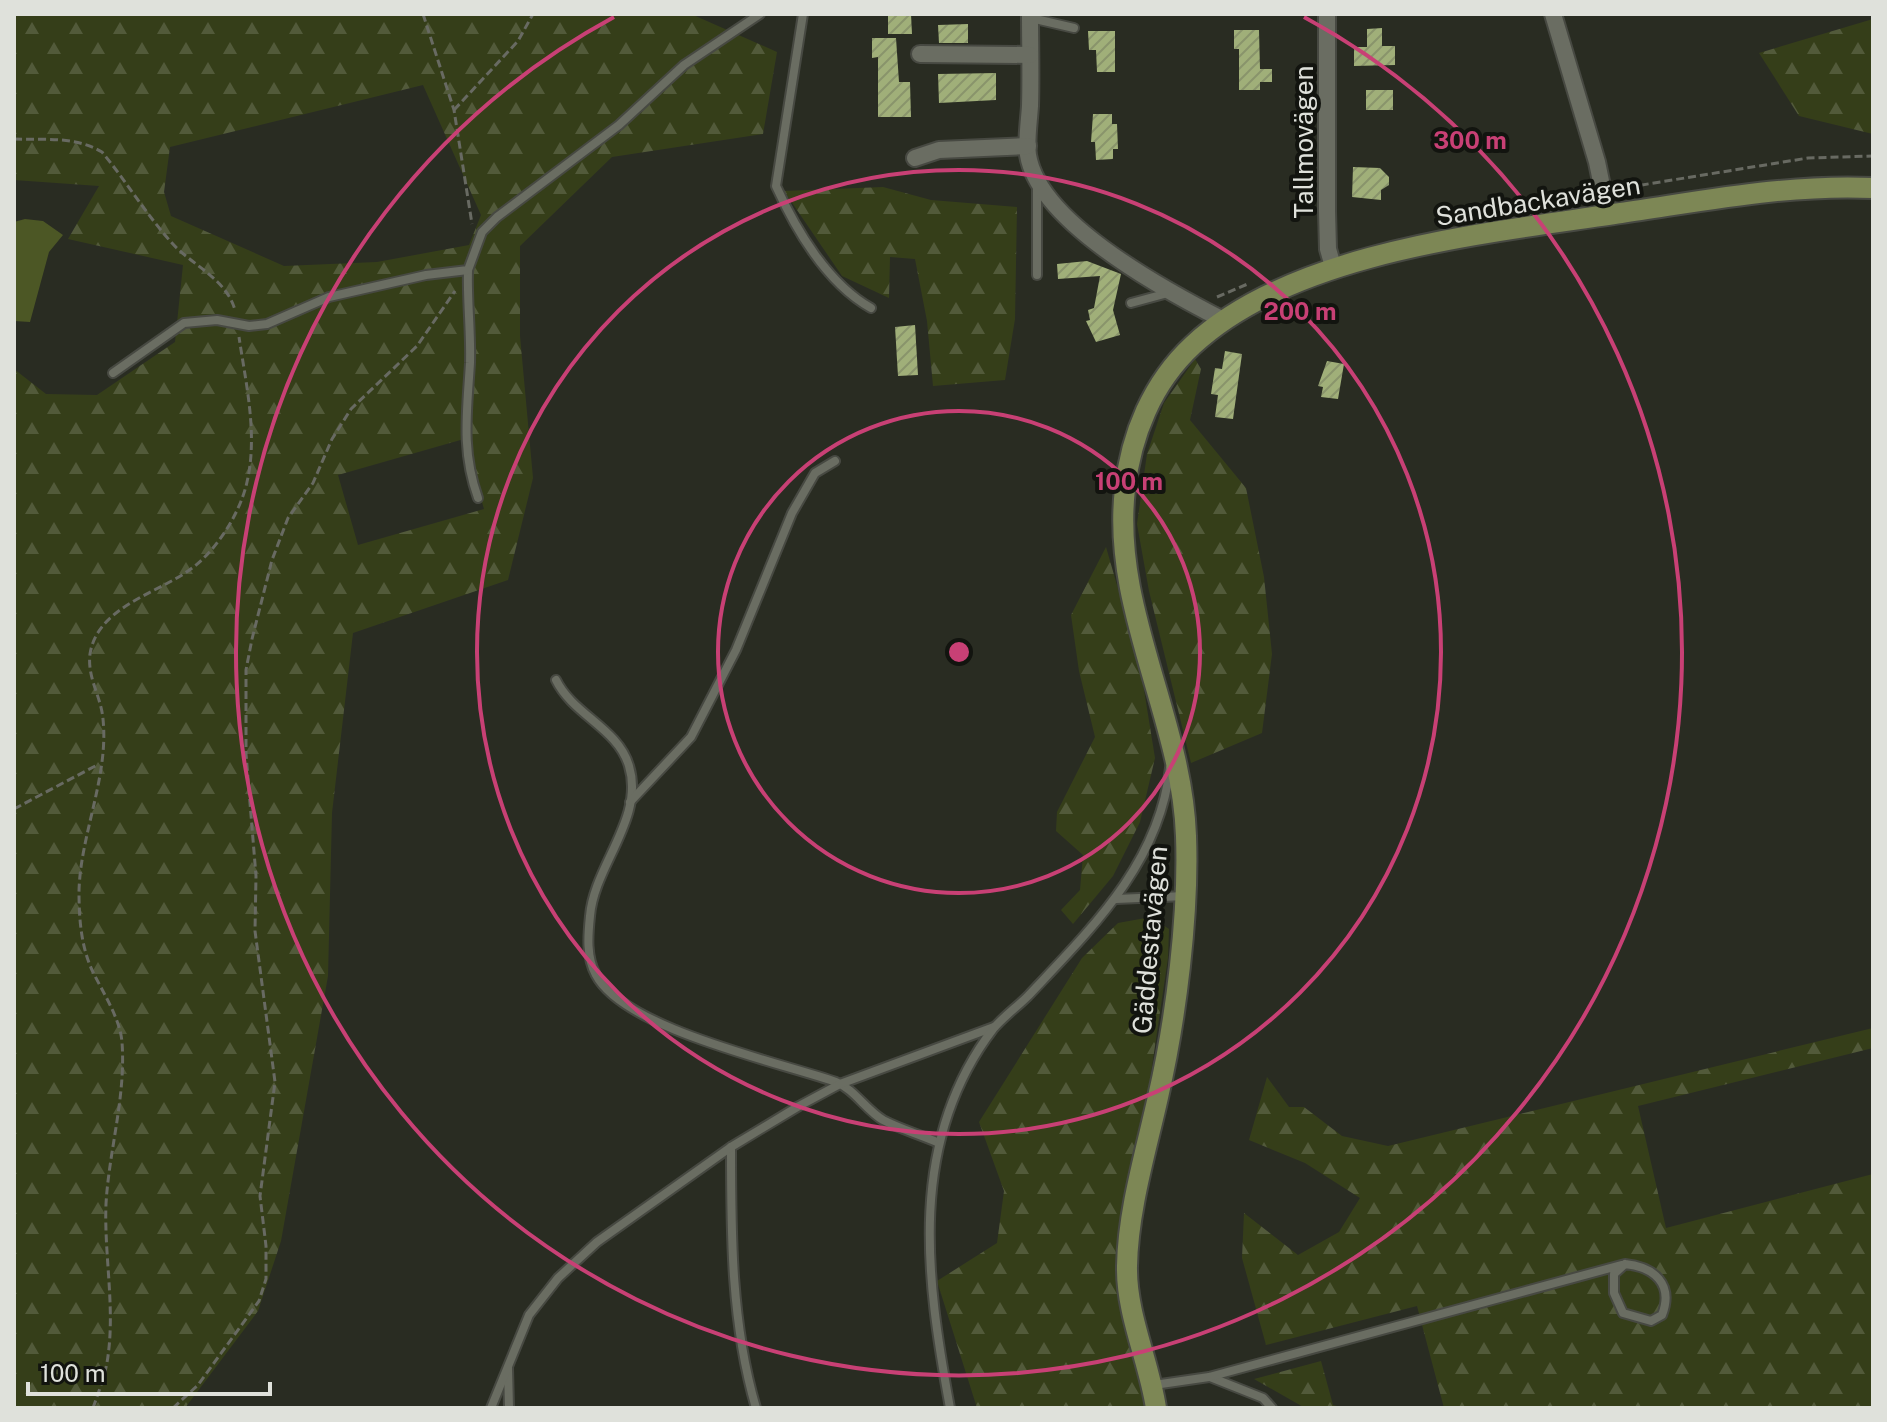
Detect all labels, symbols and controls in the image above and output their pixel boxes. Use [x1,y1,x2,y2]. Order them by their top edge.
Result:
street label: Tallmovägen [1288,65,1319,219]
text: 300 m [1433,126,1507,154]
street label: Sandbackavägen [1433,169,1643,232]
text: 200 m [1263,297,1337,325]
text: 100 m [1095,467,1163,495]
centre of rings [945,638,973,666]
street label: Gäddestavägen [1126,845,1173,1035]
scale bar [28,1346,270,1396]
text: 100 m [40,1359,106,1387]

